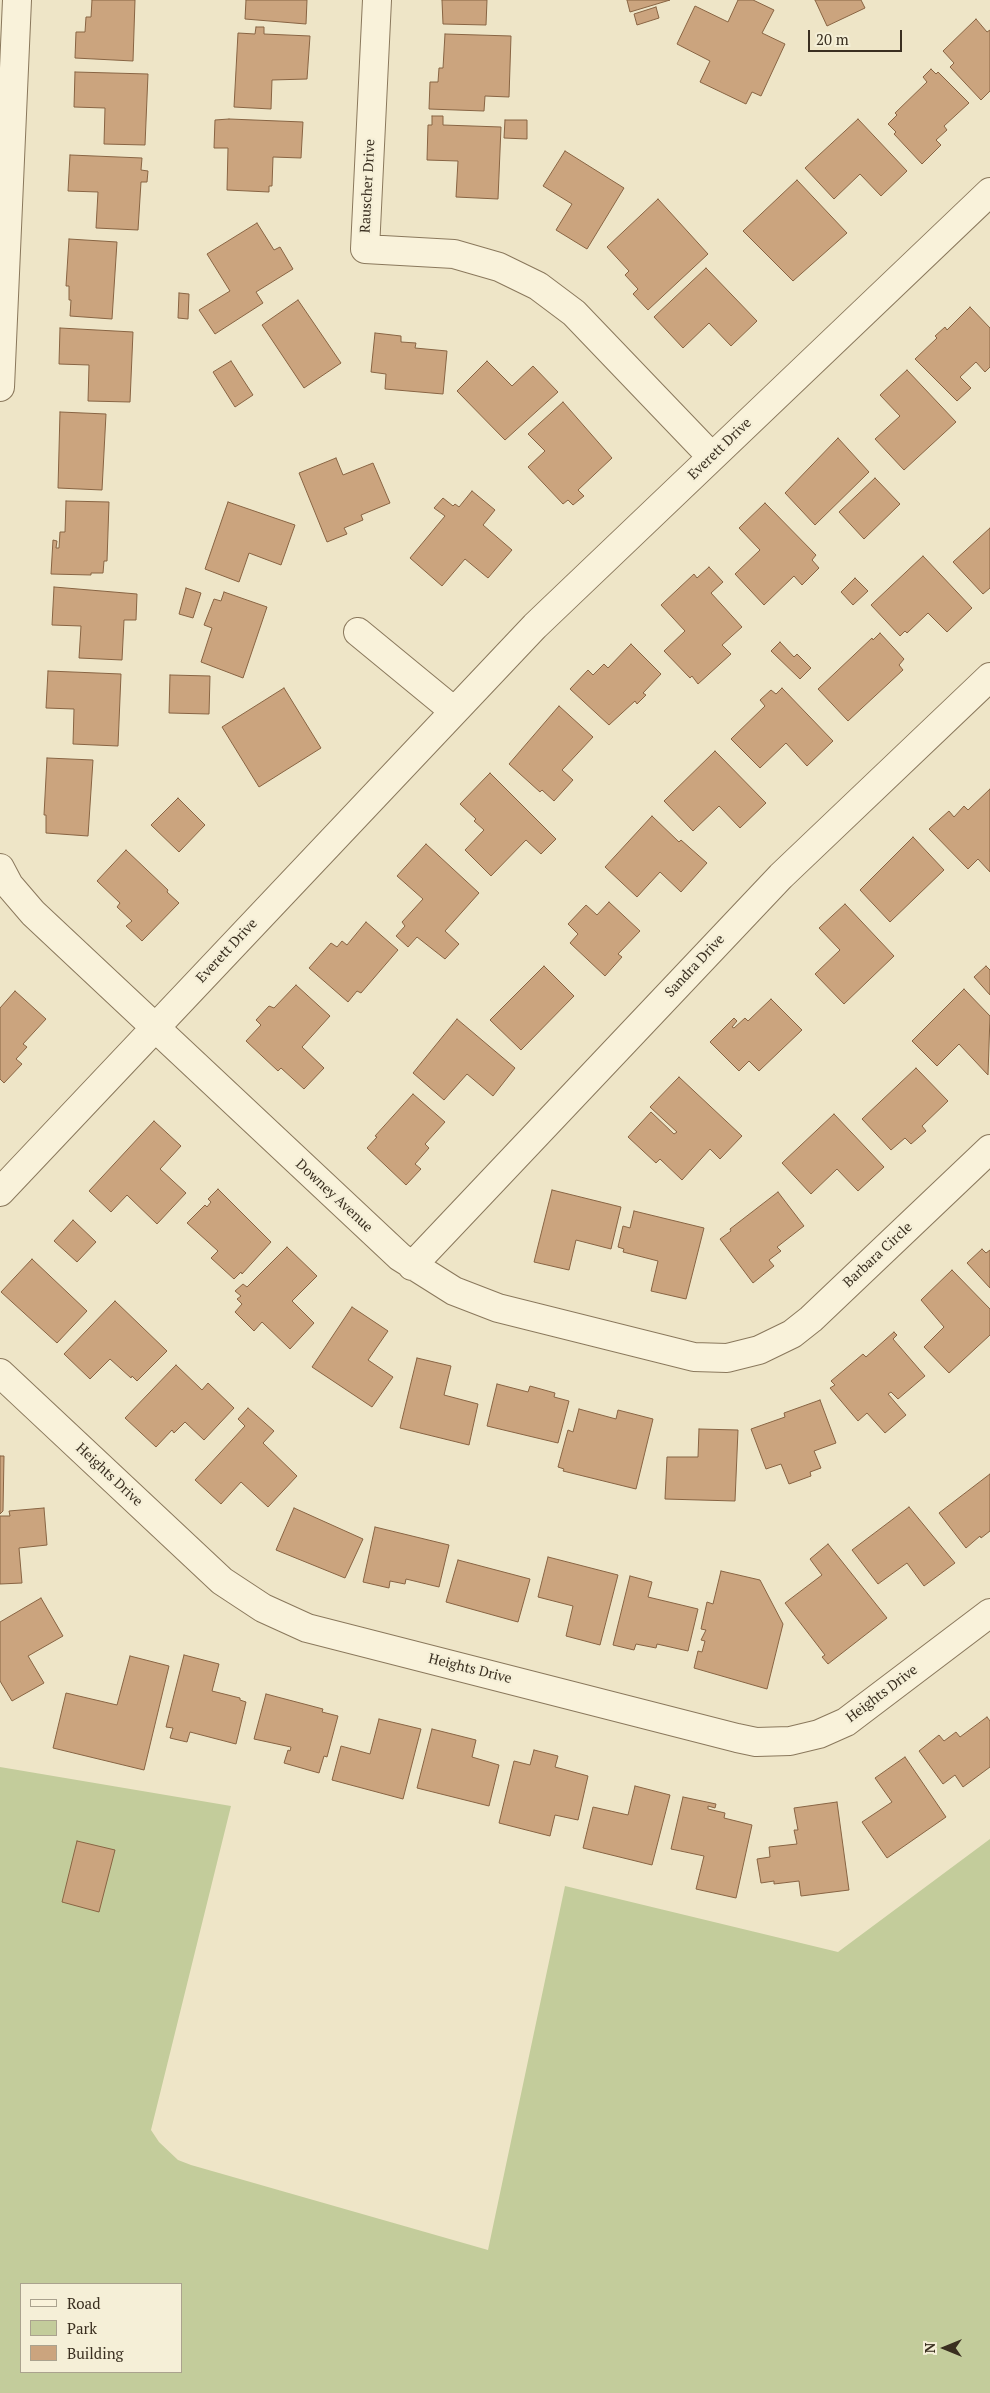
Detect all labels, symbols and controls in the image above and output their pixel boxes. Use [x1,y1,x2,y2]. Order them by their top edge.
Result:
scale bar [810,20,904,52]
text: 20 m [816,29,849,49]
street label: Rauscher Drive [357,139,379,233]
street label: Everett Drive [685,415,755,483]
street label: Everett Drive [193,915,261,987]
street label: Sandra Drive [662,931,728,1001]
street label: Downey Avenue [292,1156,376,1236]
street label: Barbara Circle [840,1219,916,1291]
street label: Heights Drive [72,1440,146,1510]
street label: Heights Drive [427,1651,513,1687]
street label: Heights Drive [843,1662,921,1726]
legend [20,2283,182,2373]
text: Road [67,2293,100,2313]
text: Park [67,2318,97,2338]
north arrow [920,2323,970,2373]
text: Building [67,2343,124,2363]
text: N [920,2343,939,2353]

